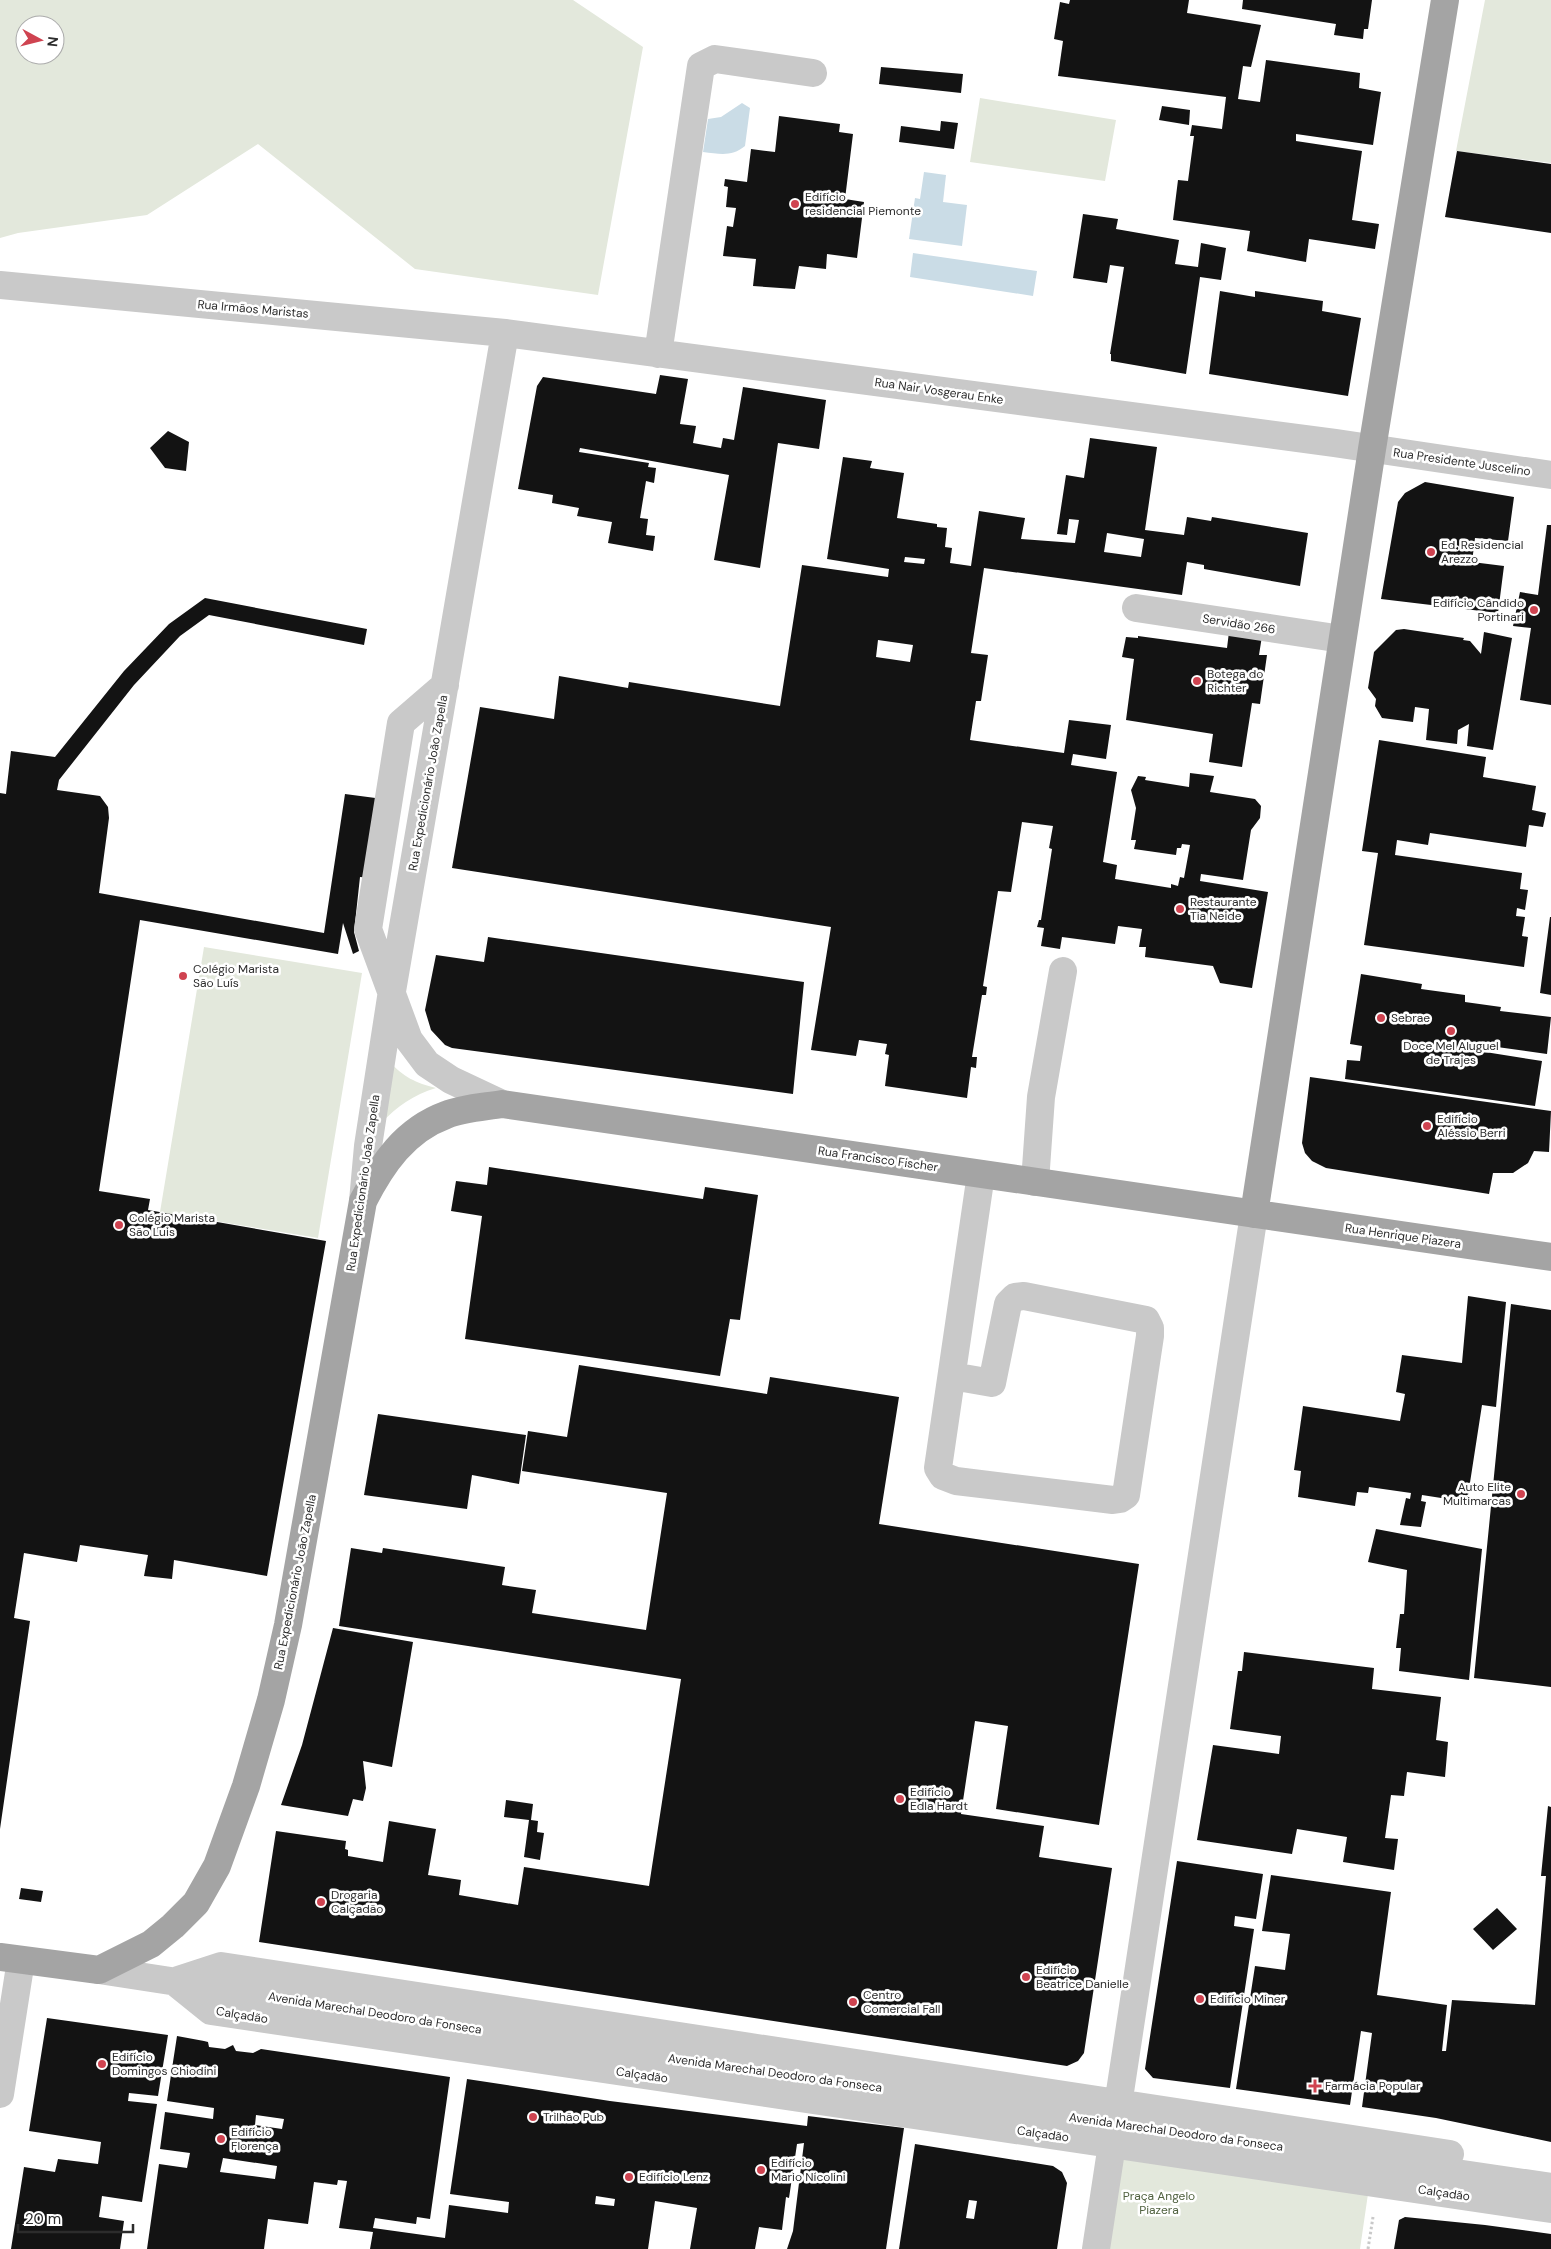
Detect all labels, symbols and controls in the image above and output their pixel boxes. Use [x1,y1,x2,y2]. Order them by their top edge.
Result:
north arrow [15,15,65,65]
text: N [43,35,62,48]
place label: Edifício residencial Piemonte [805,189,921,219]
marker: Edifício residencial Piemonte [789,198,801,210]
street label: Rua Irmãos Maristas [197,296,309,322]
street label: Rua Nair Vosgerau Enke [874,374,1005,408]
street label: Rua Presidente Juscelino [1392,444,1532,480]
place label: Ed. Residencial Arezzo [1441,537,1524,567]
marker: Ed. Residencial Arezzo [1425,546,1437,558]
place label: Edifício Cândido Portinari [1433,595,1524,625]
marker: Edifício Cândido Portinari [1528,604,1540,616]
street label: Servidão 266 [1201,610,1277,638]
place label: Botega do Richter [1207,666,1264,696]
marker: Botega do Richter [1191,675,1203,687]
street label: Rua Expedicionário João Zapella [405,694,451,872]
place label: Restaurante Tia Neide [1190,894,1257,924]
marker: Restaurante Tia Neide [1174,903,1186,915]
place label: Colégio Marista São Luís [193,961,279,991]
marker: Colégio Marista São Luís [177,970,189,982]
place label: Sebrae [1391,1010,1430,1026]
marker: Sebrae [1375,1012,1387,1024]
marker: Doce Mel Aluguel de Trajes [1445,1025,1457,1037]
place label: Doce Mel Aluguel de Trajes [1403,1038,1499,1068]
street label: Rua Expedicionário João Zapella [343,1094,383,1272]
place label: Edifício Aléssio Berri [1437,1111,1506,1141]
marker: Edifício Aléssio Berri [1421,1120,1433,1132]
street label: Rua Francisco Fischer [817,1143,940,1175]
place label: Colégio Marista São Luis [129,1210,215,1240]
marker: Colégio Marista São Luis [113,1219,125,1231]
street label: Rua Henrique Piazera [1344,1220,1462,1252]
place label: Auto Elite Multimarcas [1443,1479,1511,1509]
marker: Auto Elite Multimarcas [1515,1488,1527,1500]
street label: Rua Expedicionário João Zapella [270,1493,320,1671]
place label: Edifício Edla Hardt [910,1784,968,1814]
marker: Edifício Edla Hardt [894,1793,906,1805]
place label: Drogaria Calçadão [331,1887,383,1917]
marker: Drogaria Calçadão [315,1896,327,1908]
place label: Edifício Beatrice Danielle [1036,1962,1129,1992]
marker: Edifício Beatrice Danielle [1020,1971,1032,1983]
place label: Centro Comercial Fall [863,1987,940,2017]
street label: Avenida Marechal Deodoro da Fonseca [267,1988,483,2038]
place label: Edifício Miner [1210,1991,1286,2007]
marker: Edifício Miner [1194,1993,1206,2005]
marker: Centro Comercial Fall [847,1996,859,2008]
street label: Calçadão [215,2003,269,2027]
place label: Edifício Domingos Chiodini [112,2049,216,2079]
street label: Avenida Marechal Deodoro da Fonseca [667,2050,883,2096]
marker: Edifício Domingos Chiodini [96,2058,108,2070]
street label: Calçadão [615,2063,669,2087]
place label: Farmácia Popular [1325,2078,1421,2094]
marker: Farmácia Popular [1309,2080,1321,2092]
place label: Trilhão Pub [543,2109,604,2125]
street label: Avenida Marechal Deodoro da Fonseca [1068,2109,1284,2155]
marker: Trilhão Pub [527,2111,539,2123]
street label: Calçadão [1016,2122,1070,2146]
place label: Edifício Florença [231,2124,279,2154]
marker: Edifício Florença [215,2133,227,2145]
place label: Edifício Mario Nicolini [771,2155,846,2185]
marker: Edifício Mario Nicolini [755,2164,767,2176]
place label: Edifício Lenz [639,2169,708,2185]
marker: Edifício Lenz [623,2171,635,2183]
street label: Calçadão [1417,2181,1471,2205]
park label: Praça Angelo Piazera [1123,2188,1195,2218]
scale bar [18,2202,132,2234]
text: 20 m [25,2209,61,2229]

